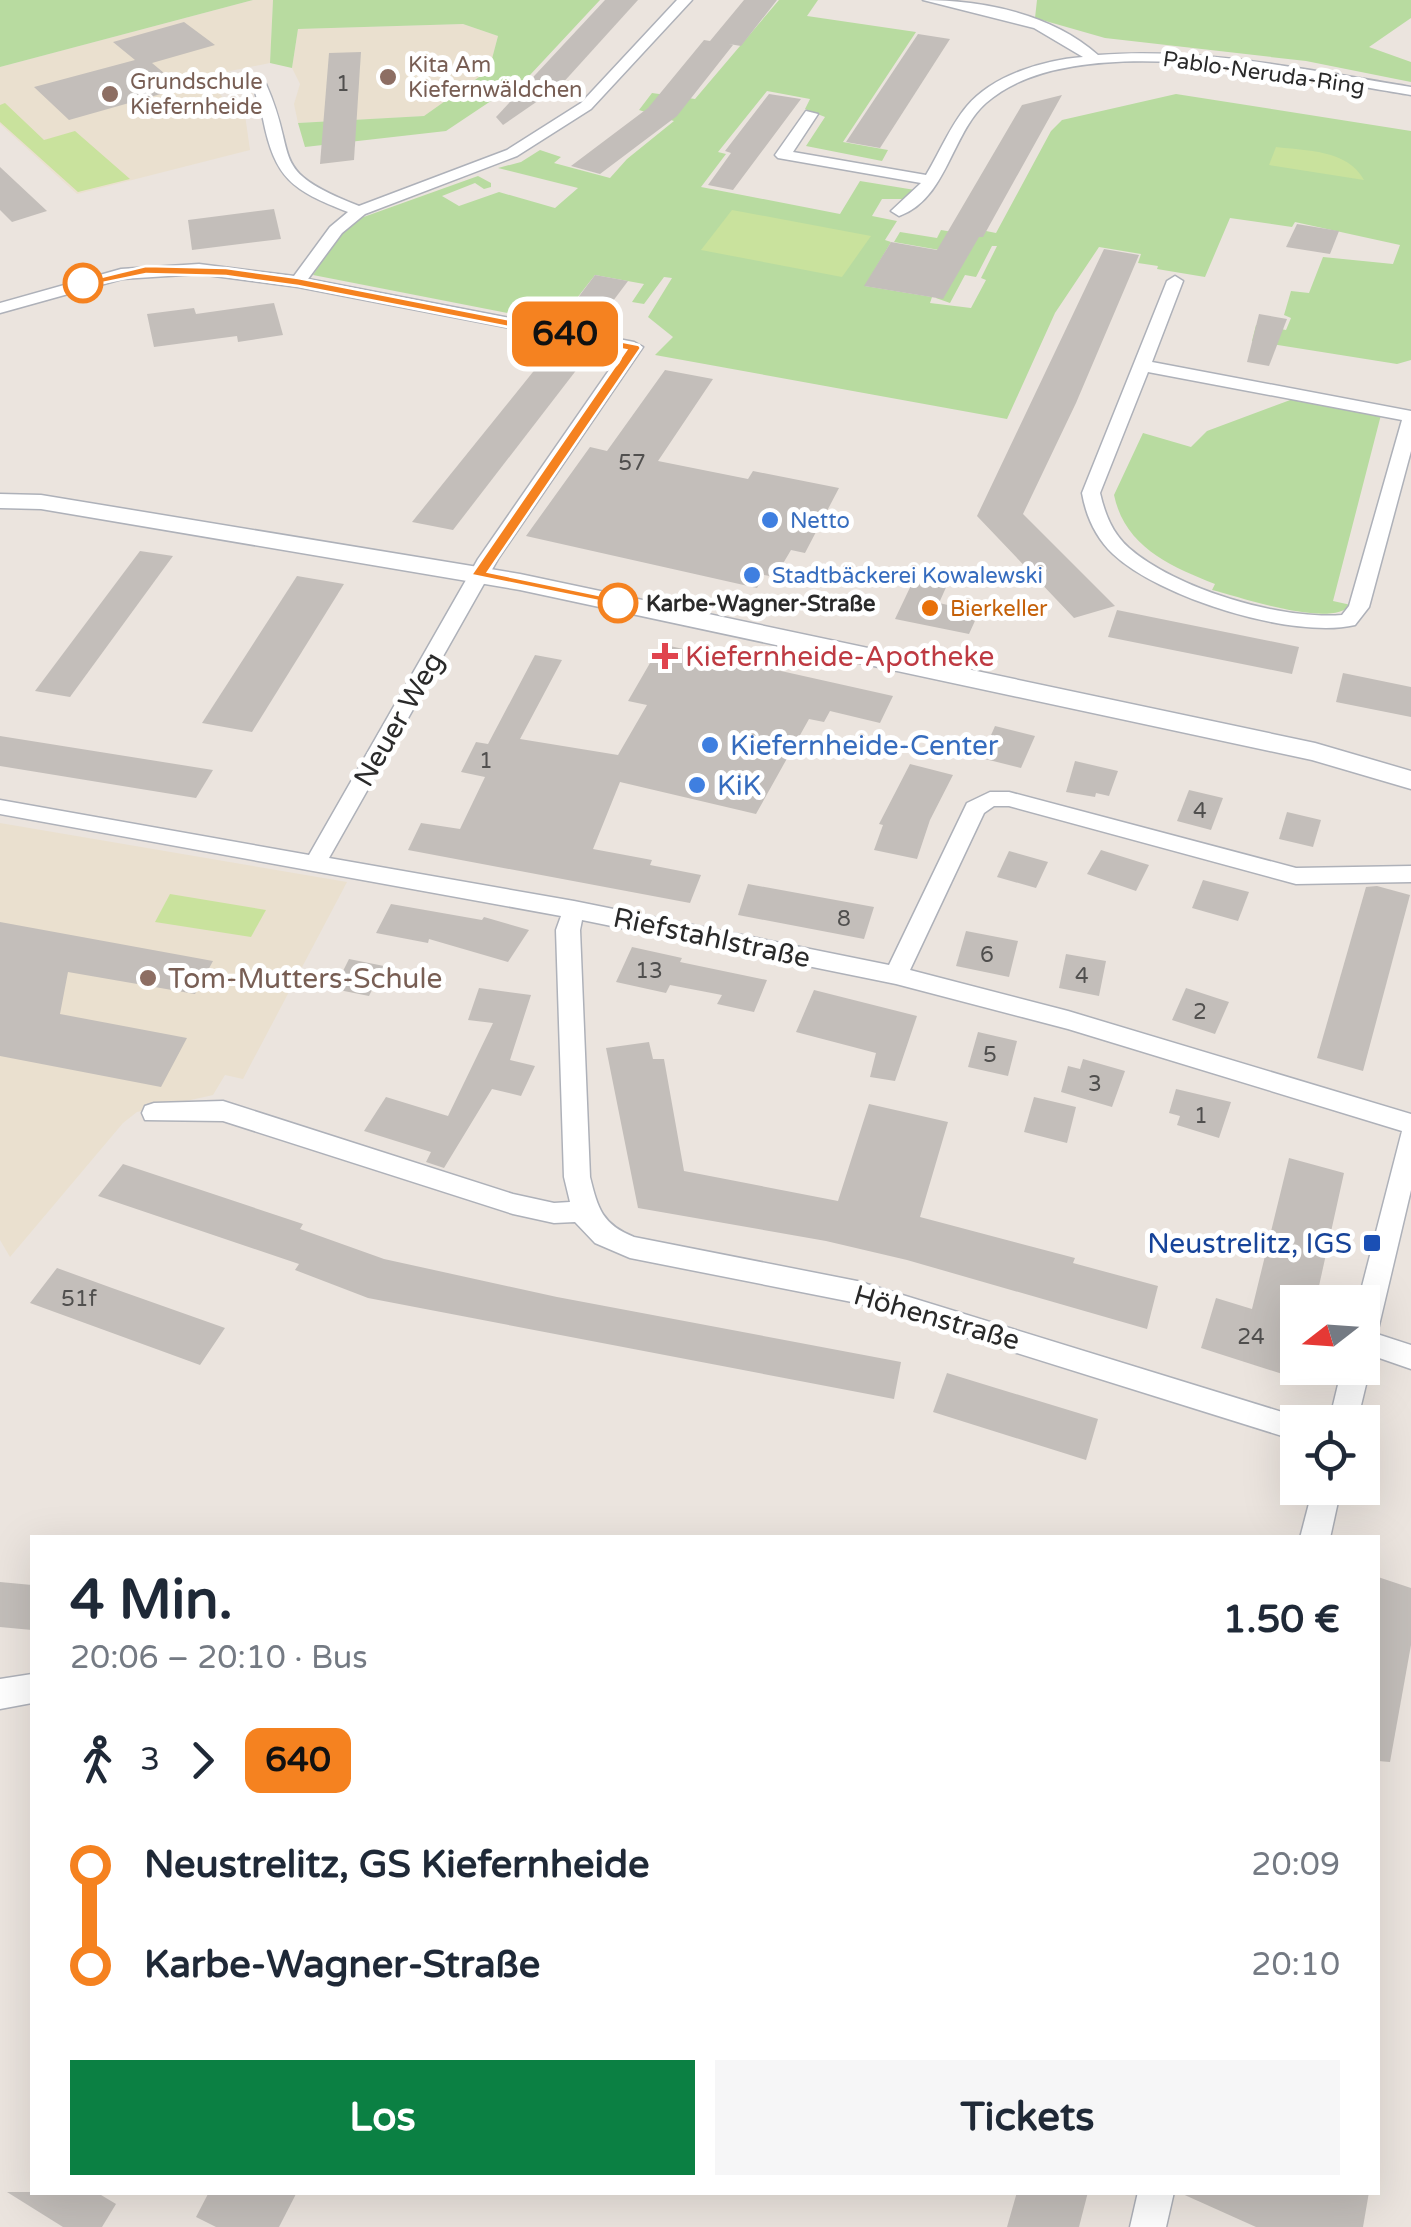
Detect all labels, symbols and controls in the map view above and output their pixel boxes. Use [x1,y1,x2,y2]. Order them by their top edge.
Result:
street label: Pablo-Neruda-Ring [1161,46,1366,100]
place label: Kita Am Kiefernwäldchen [408,52,583,103]
marker: Kita Am Kiefernwäldchen [377,66,399,88]
place label: Grundschule Kiefernheide [130,69,263,120]
house number: 1 [336,71,350,97]
marker: Grundschule Kiefernheide [99,83,121,105]
unlabelled marker [64,264,102,302]
line badge: 640 [508,302,622,366]
text: 640 [532,313,598,355]
house number: 57 [618,450,646,476]
place label: Netto [790,508,850,534]
marker: Netto [759,509,781,531]
place label: Stadtbäckerei Kowalewski [772,563,1043,589]
marker: Stadtbäckerei Kowalewski [741,564,763,586]
marker: Karbe-Wagner-Straße [599,584,637,622]
place label: Karbe-Wagner-Straße [646,591,875,617]
place label: Bierkeller [950,596,1048,622]
marker: Bierkeller [919,597,941,619]
place label: Kiefernheide-Apotheke [685,640,994,674]
marker: Kiefernheide-Apotheke [654,645,676,667]
street label: Neuer Weg [347,646,451,793]
place label: Kiefernheide-Center [730,729,999,763]
marker: Kiefernheide-Center [699,734,721,756]
house number: 1 [479,748,493,774]
place label: KiK [717,769,761,803]
marker: KiK [686,774,708,796]
house number: 4 [1193,798,1207,824]
street label: Riefstahlstraße [610,900,813,975]
house number: 8 [837,906,851,932]
house number: 6 [980,942,994,968]
house number: 13 [635,958,663,984]
place label: Tom-Mutters-Schule [168,962,442,996]
house number: 4 [1075,963,1089,989]
marker: Tom-Mutters-Schule [137,967,159,989]
house number: 2 [1193,999,1207,1025]
house number: 5 [983,1042,997,1068]
house number: 3 [1088,1071,1102,1097]
house number: 1 [1194,1103,1208,1129]
place label: Neustrelitz, IGS [1147,1227,1352,1261]
marker: Neustrelitz, IGS [1361,1232,1383,1254]
street label: Höhenstraße [850,1278,1024,1358]
north arrow [1280,1285,1380,1385]
map controls [1280,1285,1380,1505]
house number: 51f [61,1286,98,1312]
house number: 24 [1237,1324,1265,1350]
button: locate [1280,1405,1380,1505]
text: 4 Min. [70,1568,233,1634]
text: 1.50 € [1223,1597,1340,1643]
text: 20:06 – 20:10 · Bus [70,1639,368,1677]
icon: walk [70,1733,125,1788]
icon: forward [175,1733,230,1788]
text: 640 [265,1739,331,1781]
text: 3 [140,1741,160,1779]
text: Neustrelitz, GS Kiefernheide [144,1842,650,1888]
text: 20:09 [1251,1846,1340,1884]
text: Karbe-Wagner-Straße [144,1942,540,1988]
text: 20:10 [1251,1946,1340,1984]
button: Los [70,2060,695,2175]
button: Tickets [715,2060,1340,2175]

